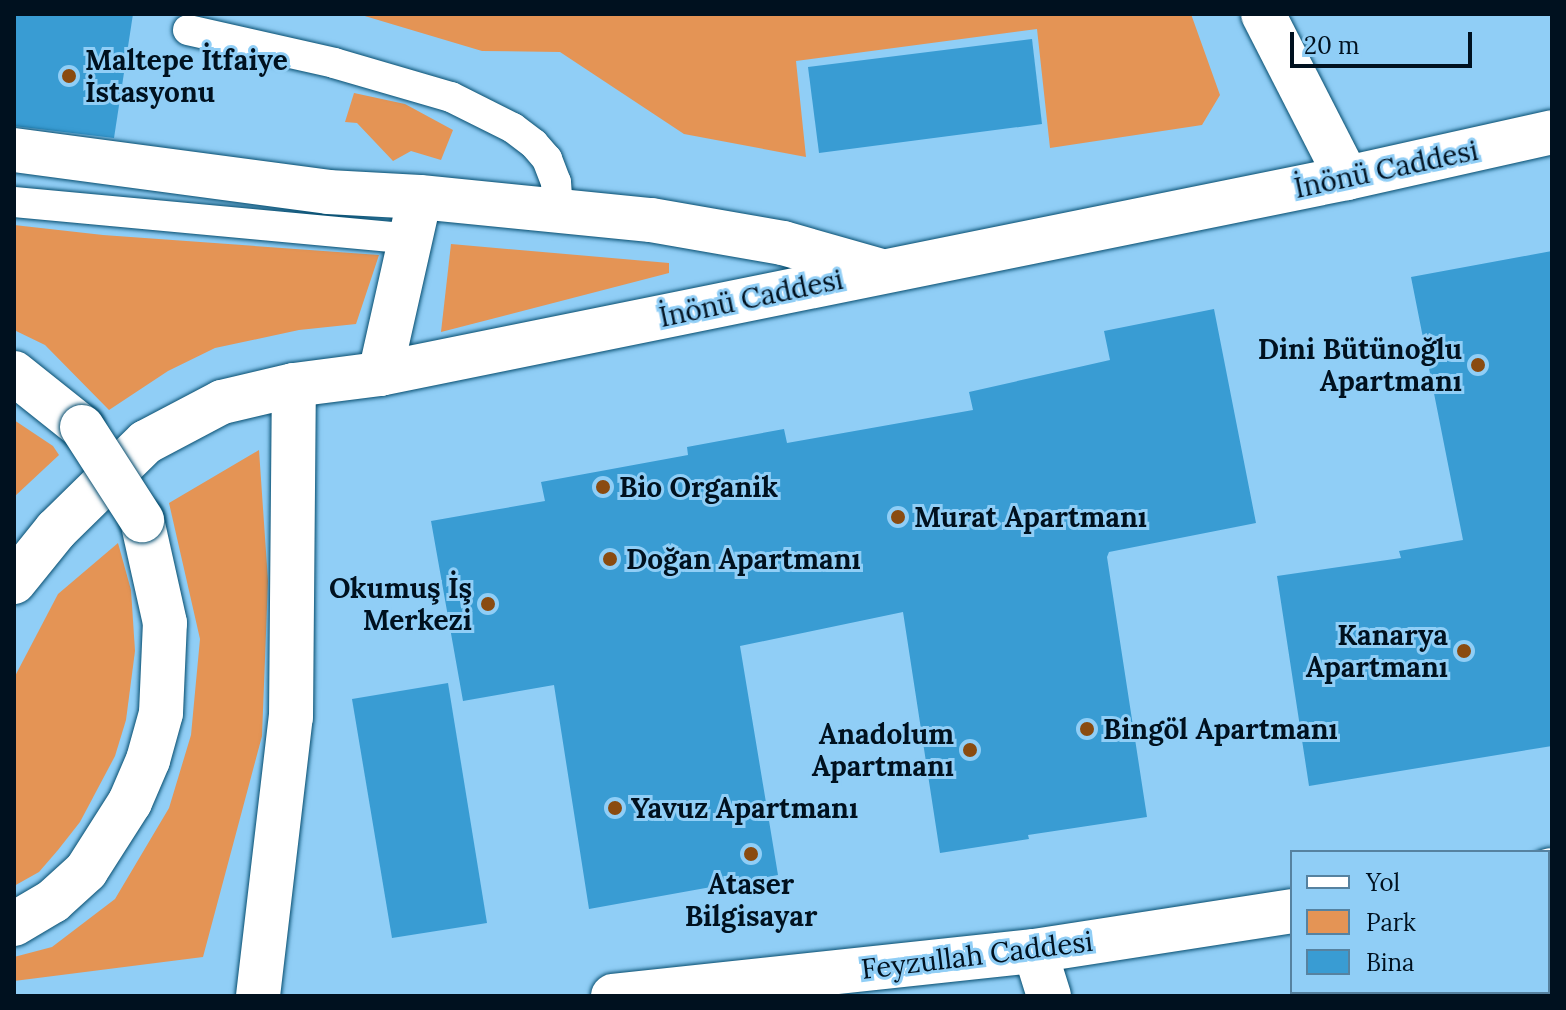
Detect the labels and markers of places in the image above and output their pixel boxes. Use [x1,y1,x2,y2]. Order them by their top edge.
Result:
place label: Maltepe İtfaiye İstasyonu [85,43,288,109]
marker: Maltepe İtfaiye İstasyonu [60,67,78,85]
place label: Dini Bütünoğlu Apartmanı [1258,332,1462,398]
marker: Dini Bütünoğlu Apartmanı [1469,356,1487,374]
place label: Bio Organik [619,470,778,504]
marker: Bio Organik [594,478,612,496]
place label: Murat Apartmanı [914,500,1147,534]
marker: Murat Apartmanı [889,508,907,526]
place label: Doğan Apartmanı [626,542,861,576]
marker: Doğan Apartmanı [601,550,619,568]
place label: Okumuş İş Merkezi [329,571,472,637]
marker: Okumuş İş Merkezi [479,595,497,613]
place label: Kanarya Apartmanı [1306,618,1448,684]
marker: Kanarya Apartmanı [1455,642,1473,660]
place label: Bingöl Apartmanı [1103,712,1338,746]
place label: Anadolum Apartmanı [812,717,954,783]
marker: Bingöl Apartmanı [1078,720,1096,738]
marker: Anadolum Apartmanı [961,741,979,759]
place label: Yavuz Apartmanı [631,791,858,825]
marker: Yavuz Apartmanı [606,799,624,817]
marker: Ataser Bilgisayar [742,845,760,863]
place label: Ataser Bilgisayar [685,867,817,933]

